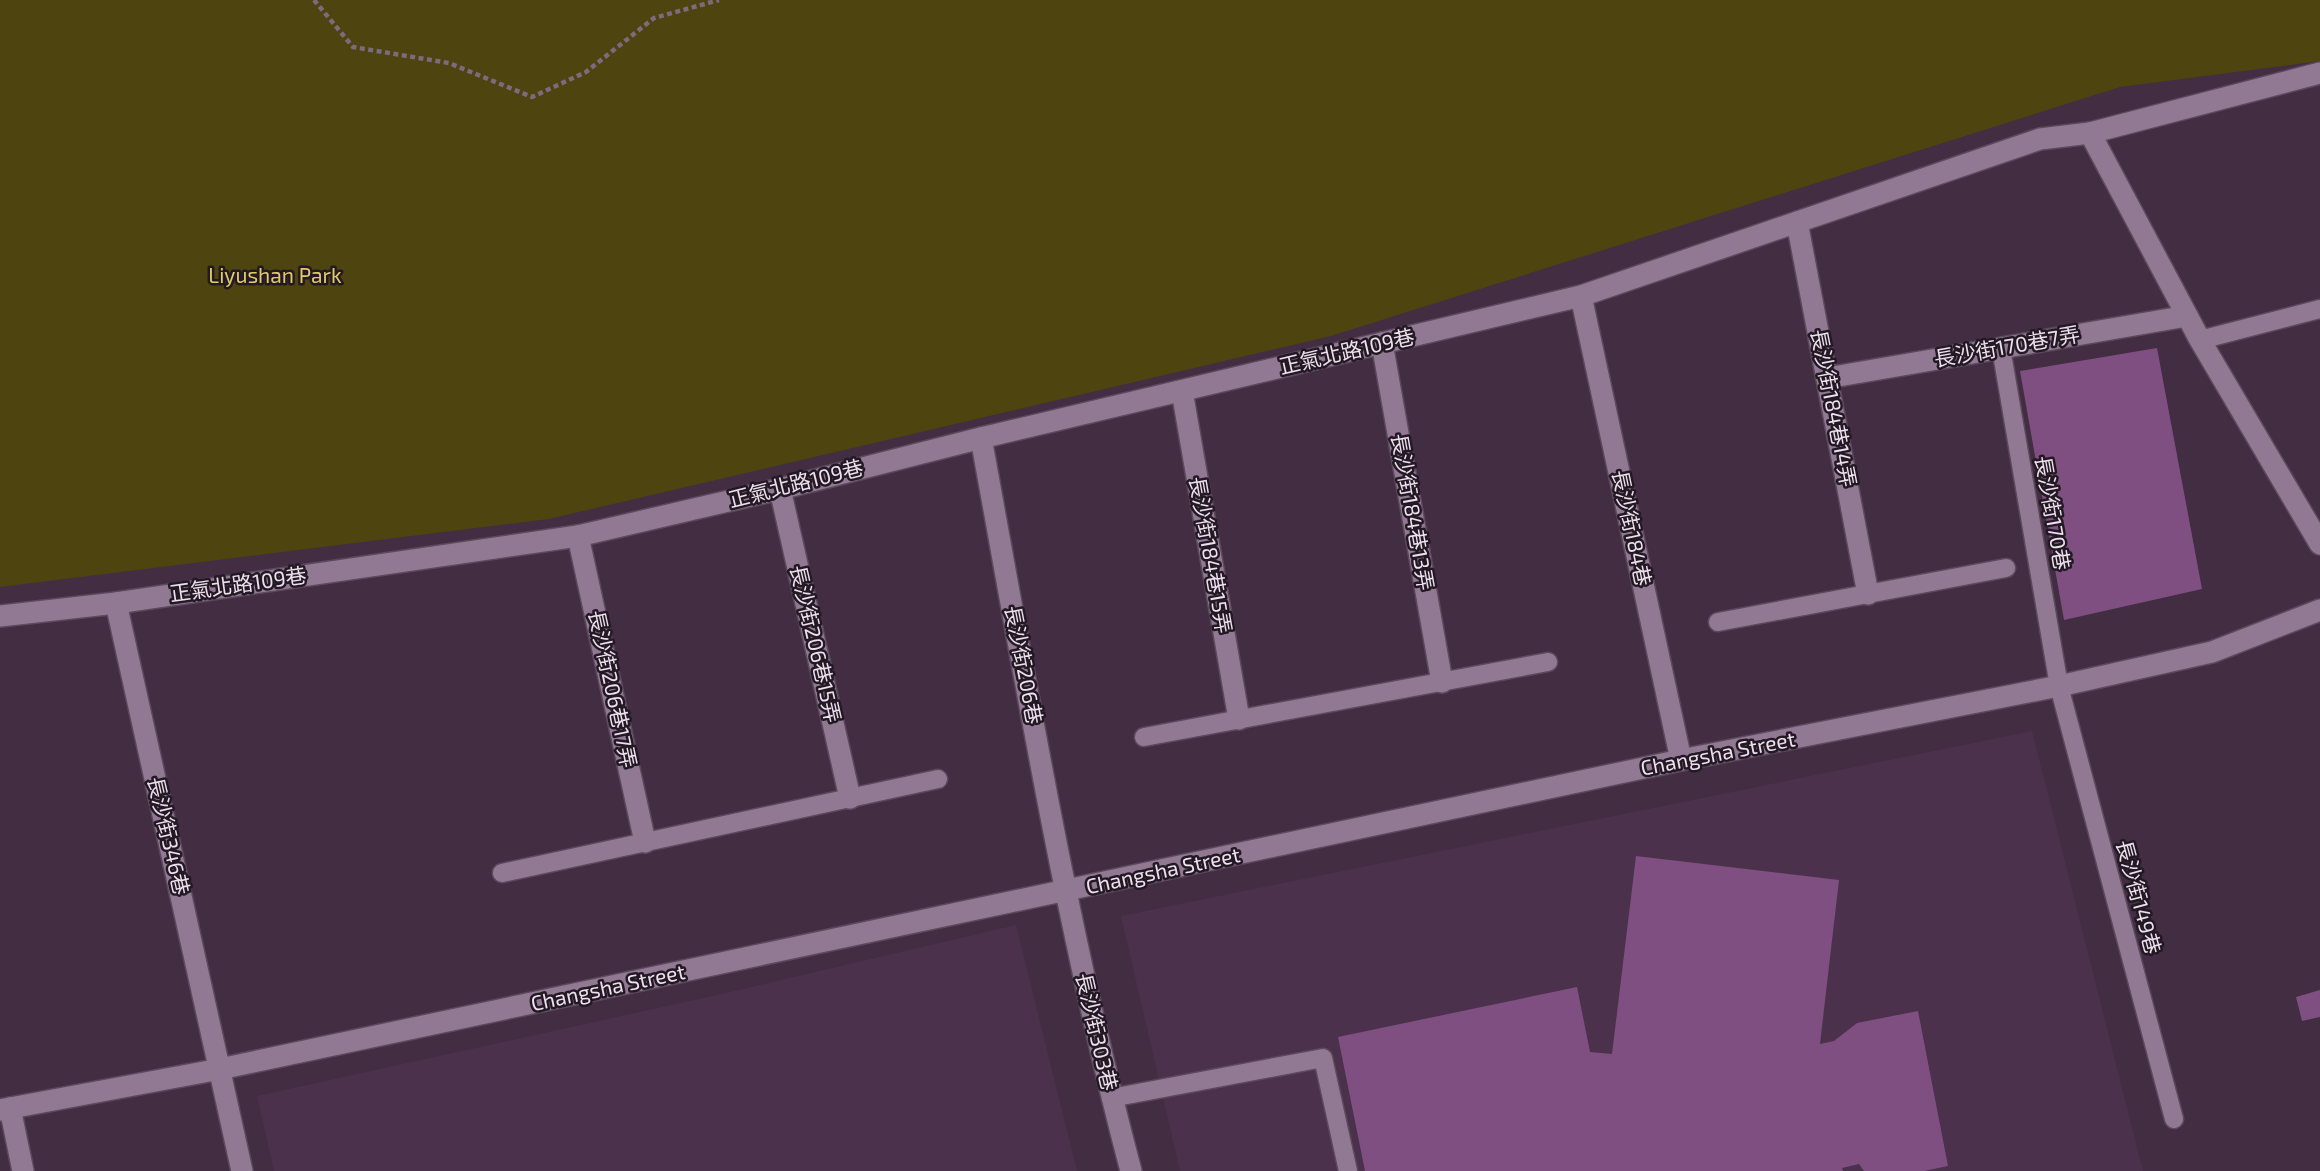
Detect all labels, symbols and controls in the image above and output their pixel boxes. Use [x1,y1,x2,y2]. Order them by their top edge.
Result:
park label: Liyushan Park [208,262,342,287]
street label: 長沙街170巷7弄 [1932,320,2082,371]
street label: 正氣北路109巷 [1277,323,1417,378]
street label: 長沙街184巷14弄 [1807,327,1862,489]
street label: 長沙街184巷13弄 [1387,431,1440,592]
street label: 正氣北路109巷 [726,454,866,511]
street label: 長沙街170巷 [2031,454,2076,572]
street label: 長沙街184巷 [1608,467,1657,588]
street label: 長沙街184巷15弄 [1185,474,1238,635]
street label: 正氣北路109巷 [168,562,308,605]
street label: 長沙街206巷15弄 [786,562,847,725]
street label: 長沙街206巷 [1001,603,1048,726]
street label: 長沙街206巷17弄 [585,608,642,770]
street label: Changsha Street [1638,725,1797,780]
street label: 長沙街346巷 [144,774,195,897]
street label: 長沙街149巷 [2112,837,2167,956]
street label: Changsha Street [1083,841,1242,898]
street label: Changsha Street [528,958,687,1015]
street label: 長沙街303巷 [1072,970,1123,1093]

